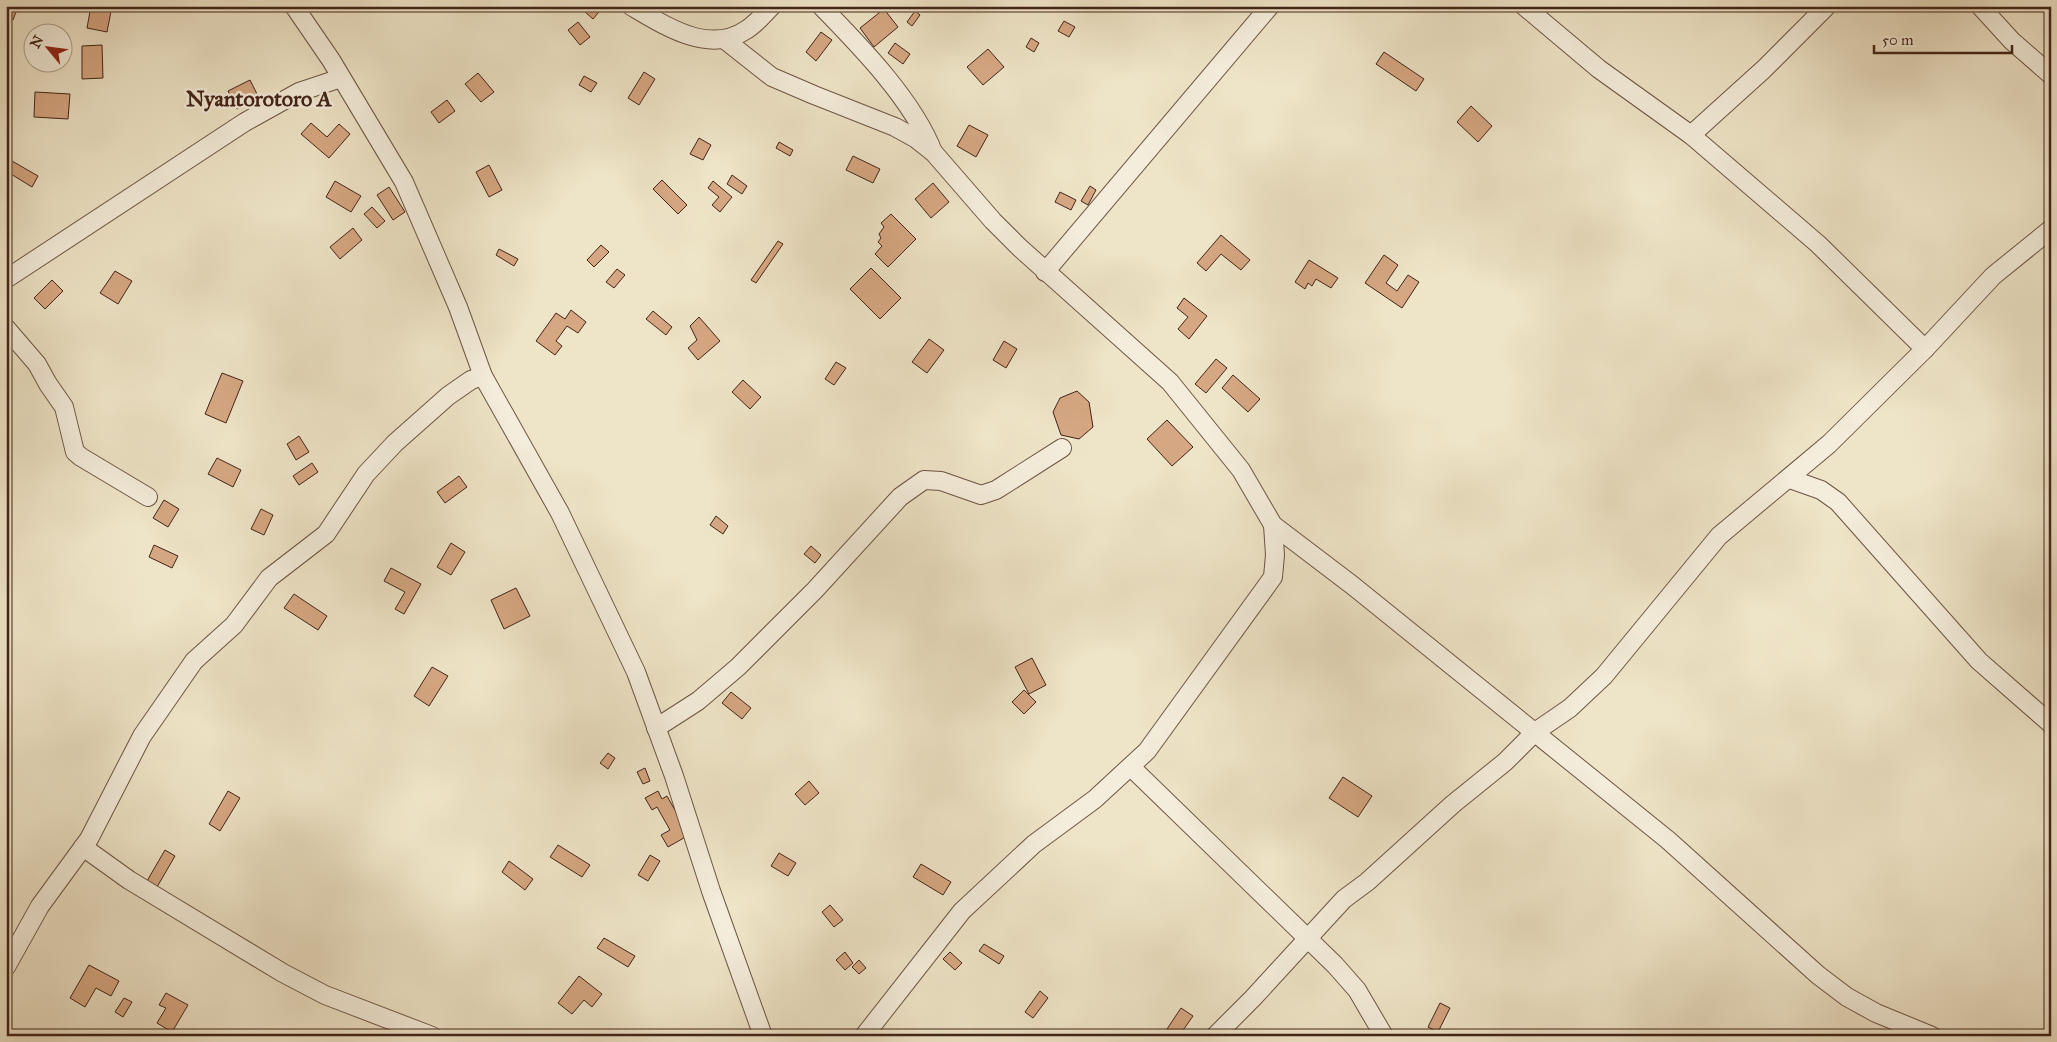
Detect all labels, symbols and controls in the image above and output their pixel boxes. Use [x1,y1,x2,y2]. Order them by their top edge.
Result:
north arrow [22,22,72,72]
scale bar [1874,22,2012,54]
text: 50 m [1882,31,1914,49]
text: N [27,33,47,51]
district label: Nyantorotoro A [186,85,332,112]

